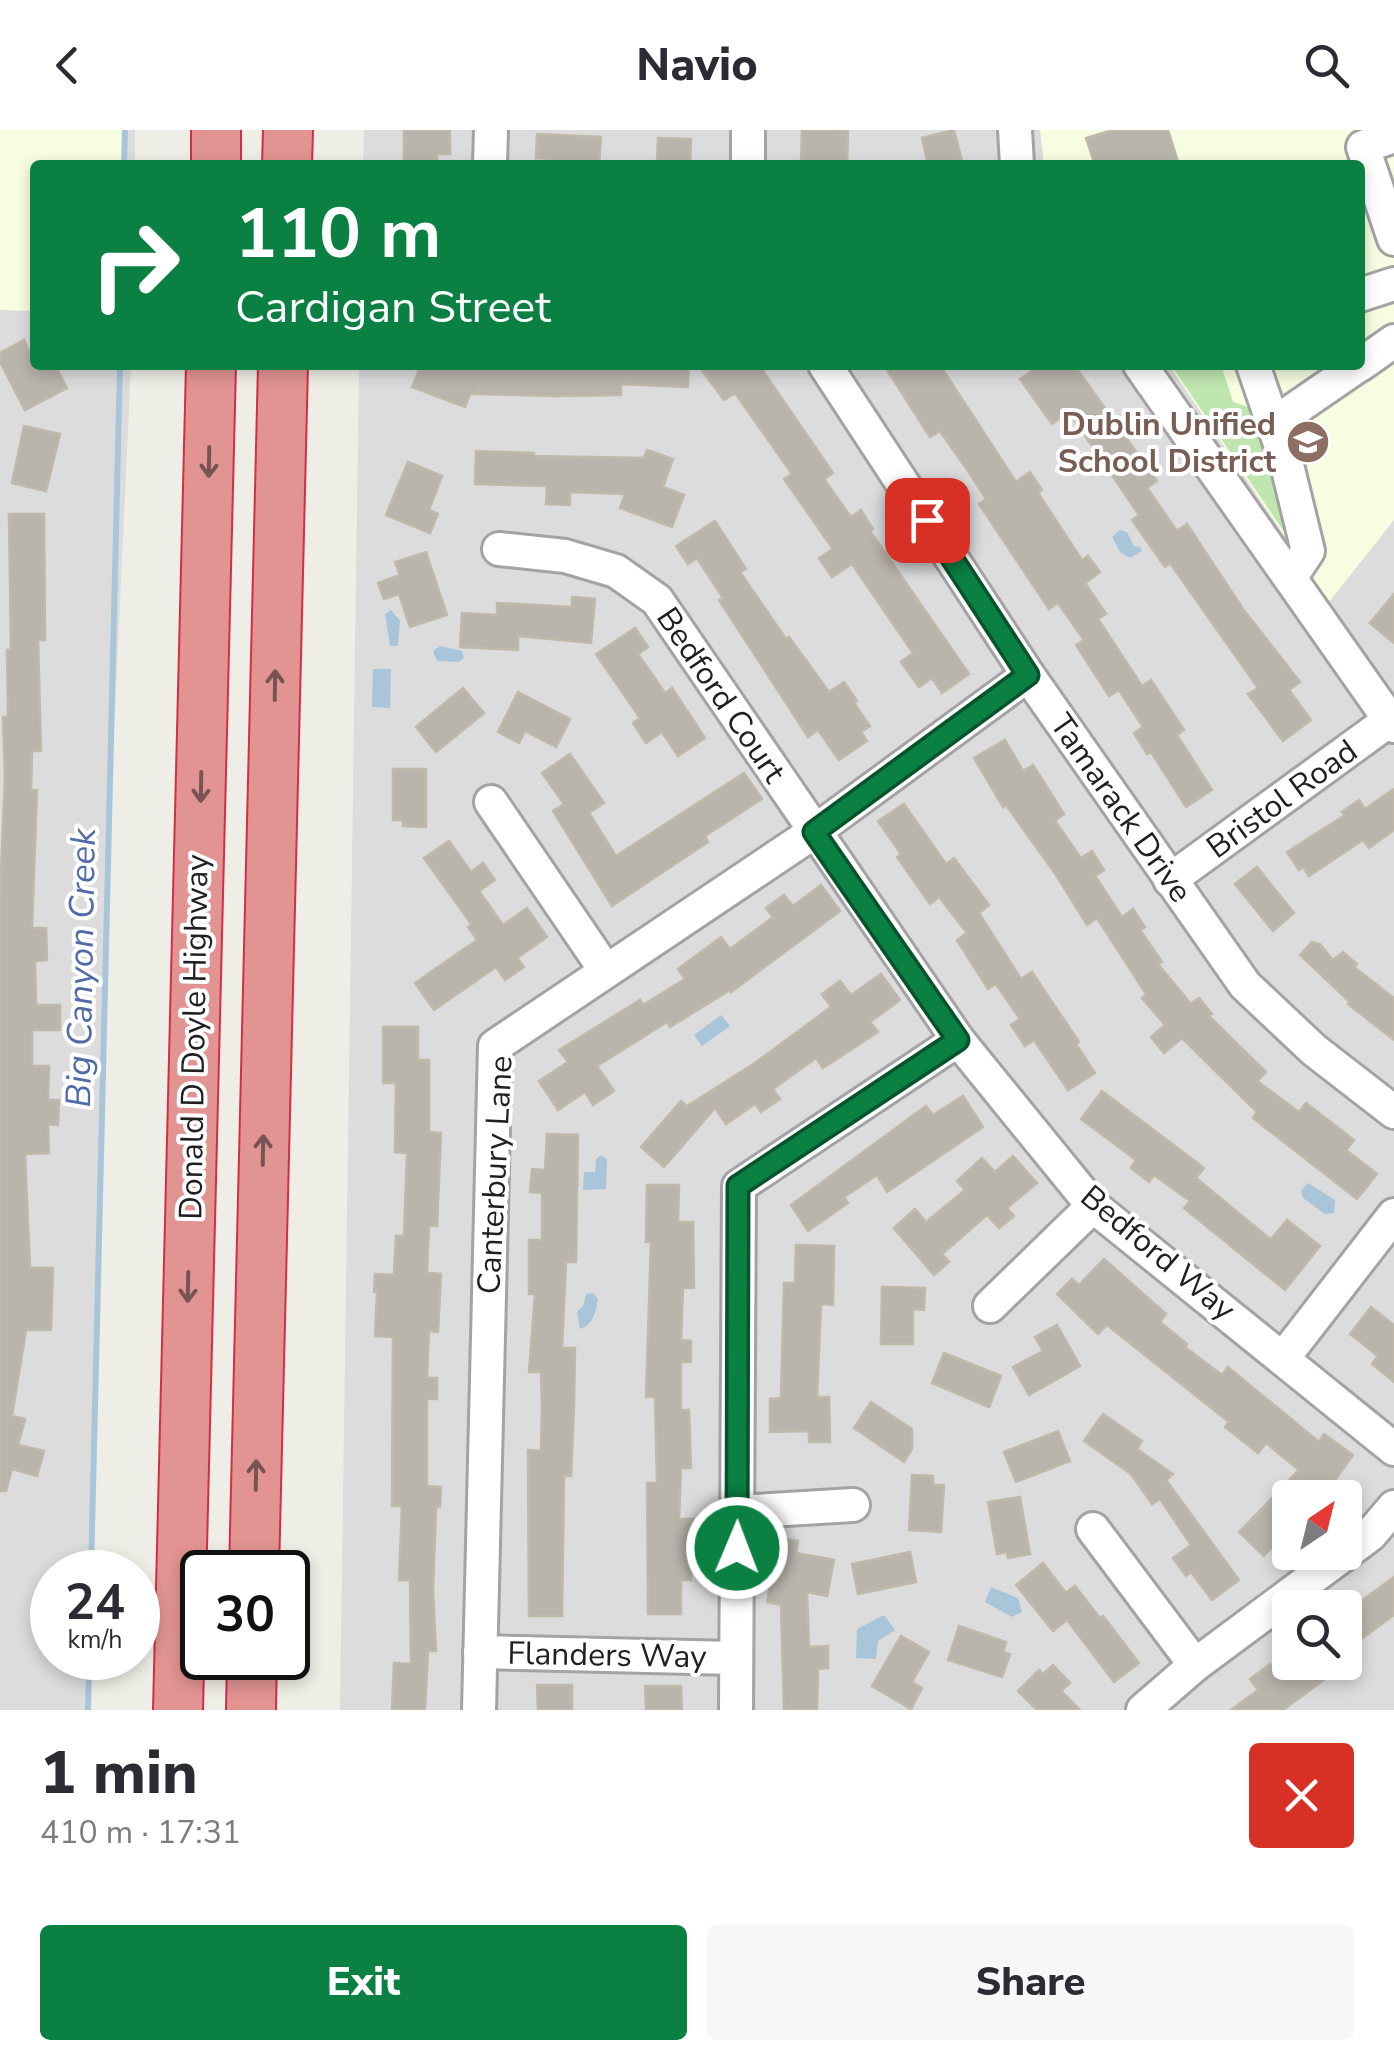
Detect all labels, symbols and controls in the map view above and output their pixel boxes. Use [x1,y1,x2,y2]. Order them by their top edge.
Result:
text: Navio [636,35,758,96]
icon: back [40,38,95,93]
icon: search [1299,38,1354,93]
text: 110 m [235,186,441,282]
icon: right [70,200,200,330]
text: Cardigan Street [235,277,551,338]
place label: Dublin Unified School District [1058,403,1277,483]
school or university icon: Dublin Unified School District [1285,419,1331,465]
one-way arrow [199,446,218,478]
pin [885,478,970,563]
icon: arrive [900,493,955,548]
street label: Bedford Court [646,599,796,792]
one-way arrow [265,670,284,702]
street label: Tamarack Drive [1040,705,1202,911]
street label: Bristol Road [1198,730,1366,868]
one-way arrow [191,771,210,803]
water label: Big Canyon Creek [55,827,107,1108]
street label: Donald D Doyle Highway [169,853,219,1220]
street label: Canterbury Lane [467,1055,523,1295]
one-way arrow [254,1135,273,1167]
street label: Bedford Way [1071,1175,1245,1331]
one-way arrow [179,1271,198,1303]
one-way arrow [246,1460,266,1492]
north arrow [1272,1480,1362,1570]
map controls [1272,1480,1362,1680]
position arrow [685,1496,789,1600]
speed limit sign: 30 [180,1550,310,1680]
text: 24 [65,1568,125,1637]
button: search [1272,1590,1362,1680]
text: km/h [67,1623,123,1657]
street label: Flanders Way [507,1632,708,1678]
text: 1 min [40,1732,198,1814]
button: close [1249,1743,1354,1848]
text: 410 m · 17:31 [40,1811,241,1854]
button: Exit [40,1925,687,2040]
button: Share [707,1925,1354,2040]

